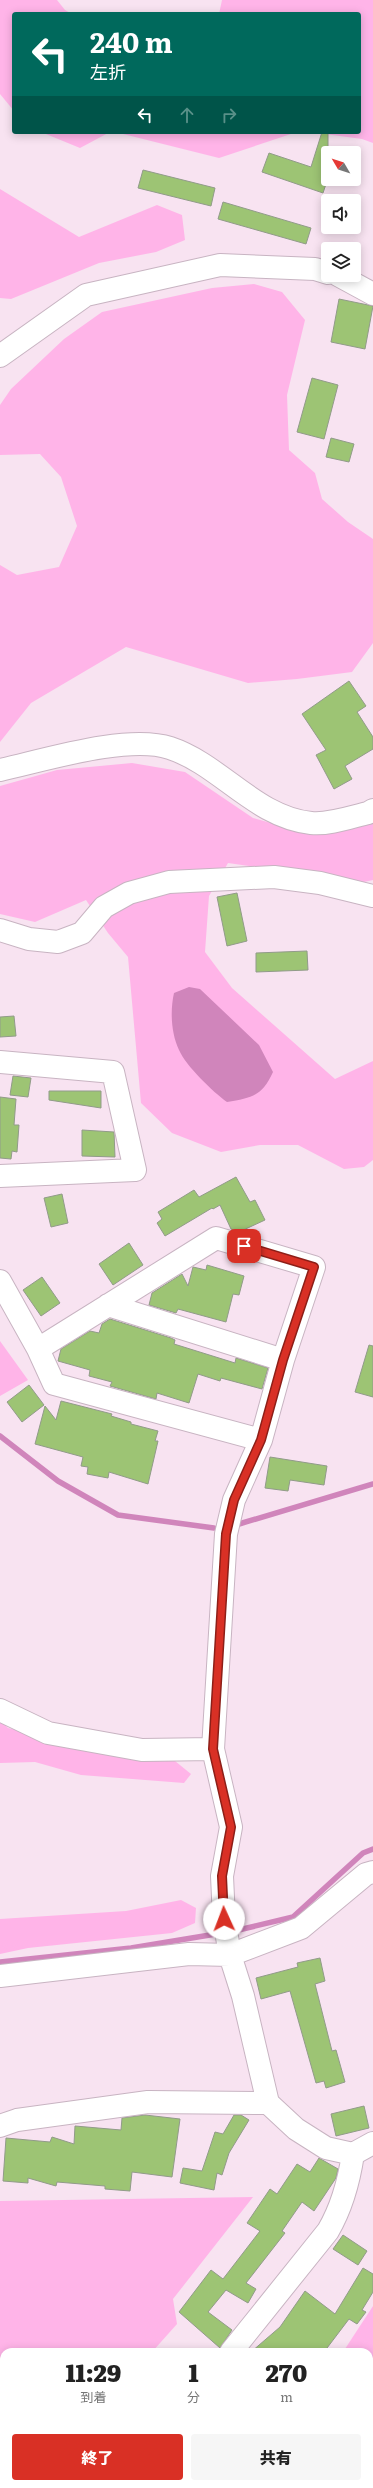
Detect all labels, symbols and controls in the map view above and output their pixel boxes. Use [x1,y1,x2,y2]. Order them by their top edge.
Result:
text: 240 m [90,20,173,62]
icon: left [24,28,76,80]
text: 左折 [90,58,126,85]
icon: left [134,104,156,126]
icon: ahead [176,104,198,126]
icon: right [218,104,240,126]
north arrow [321,146,361,186]
map controls [321,146,361,282]
button: sound [321,194,361,234]
button: layers [321,242,361,282]
pin [227,1229,261,1263]
icon: arrive [233,1235,255,1257]
position arrow [203,1898,245,1940]
text: 11:29 [66,2354,121,2389]
text: 1 [188,2354,198,2389]
text: 270 [266,2354,307,2389]
text: 到着 [80,2387,106,2406]
text: 分 [187,2387,200,2406]
text: m [280,2387,293,2406]
button: 終了 [12,2434,183,2480]
button: 共有 [191,2434,361,2480]

